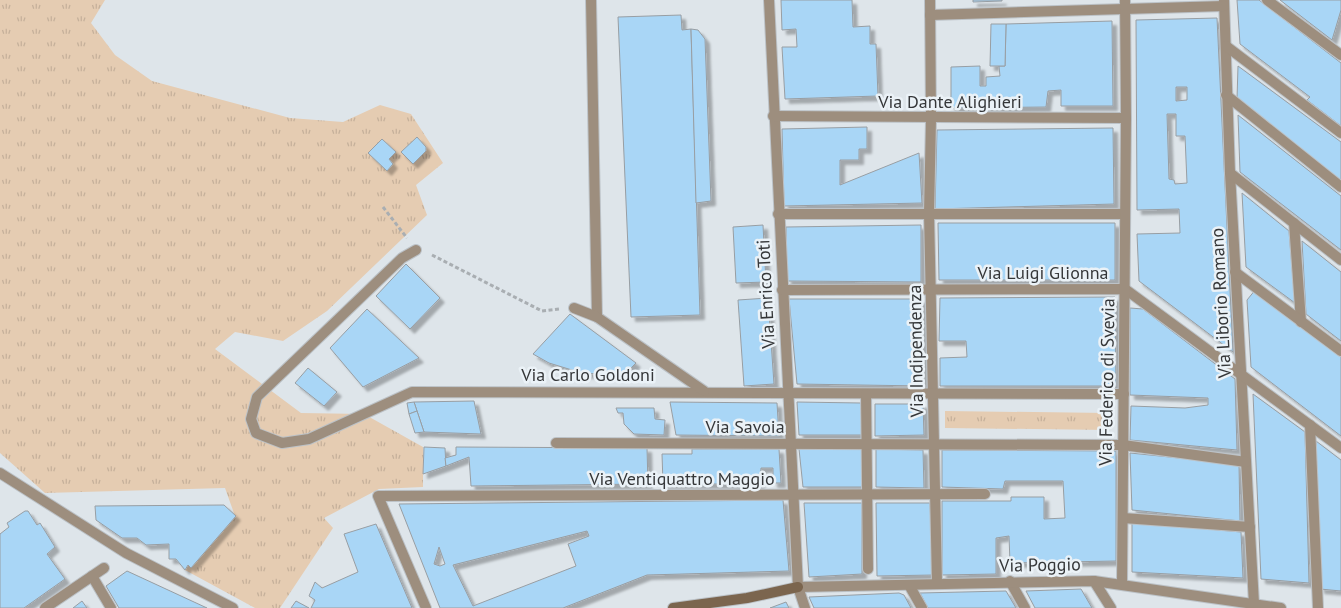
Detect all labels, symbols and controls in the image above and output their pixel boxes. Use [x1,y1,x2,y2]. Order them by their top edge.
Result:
street label: Via Dante Alighieri [877,90,1022,113]
street label: Via Liborio Romano [1205,227,1236,380]
street label: Via Enrico Toti [751,239,780,350]
street label: Via Luigi Glionna [977,261,1108,284]
street label: Via Indipendenza [903,284,928,419]
street label: Via Federico di Svevia [1094,298,1119,467]
street label: Via Carlo Goldoni [520,363,655,386]
street label: Via Savoia [704,415,785,438]
street label: Via Ventiquattro Maggio [588,467,775,490]
street label: Via Poggio [998,552,1081,577]

